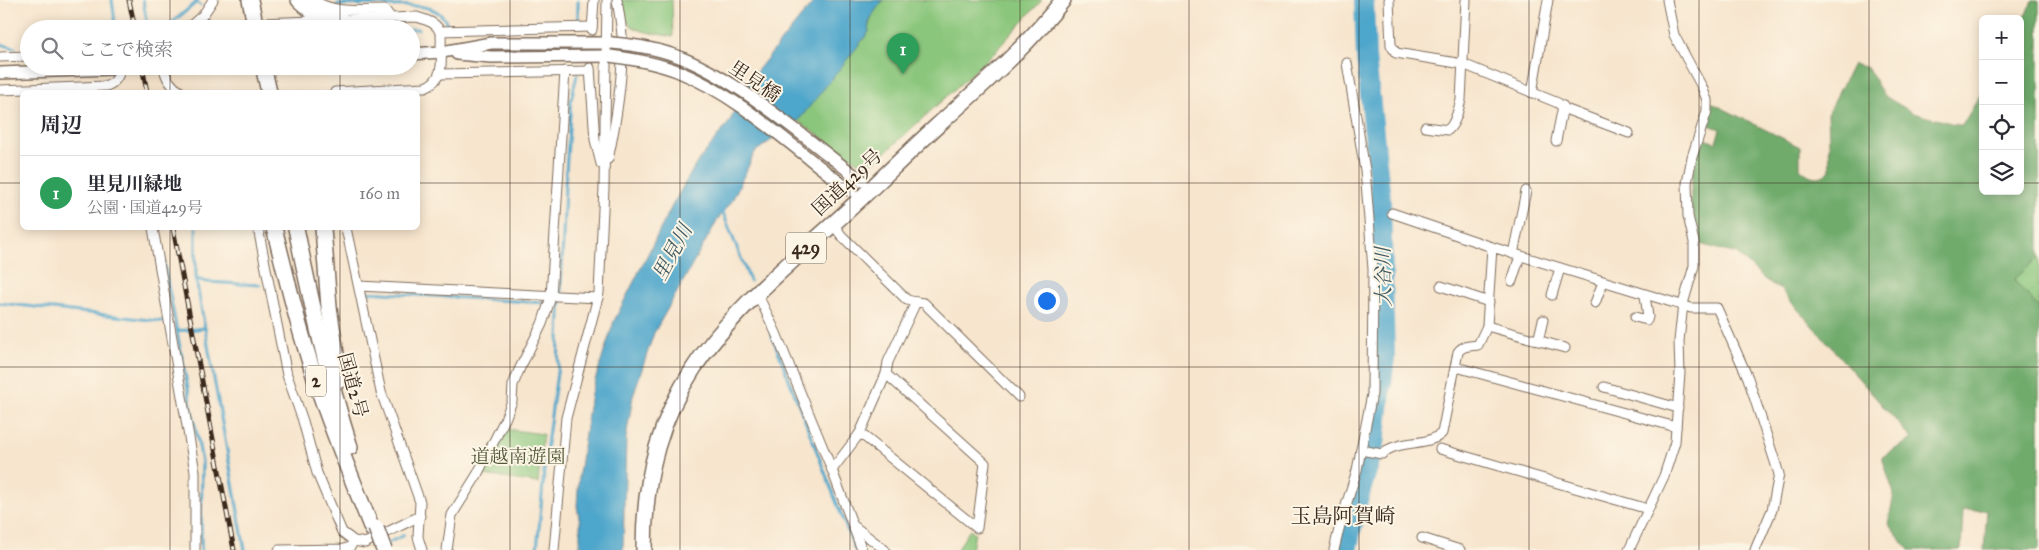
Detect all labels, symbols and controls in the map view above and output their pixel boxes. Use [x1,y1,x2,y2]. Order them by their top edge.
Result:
map controls [1979,15,2024,195]
button: + [1979,15,2024,60]
search box [20,20,420,75]
pin: 1 [887,33,919,74]
icon: search [38,34,66,62]
text: ここで検索 [78,38,173,61]
street label: 里見橋 [725,56,785,106]
button: − [1979,60,2024,105]
button: locate [1979,105,2024,150]
text: 周辺 [40,112,82,138]
street label: 国道429号 [807,144,887,220]
button: layers [1979,150,2024,195]
text: 里見川緑地 [87,172,182,195]
text: 1 [53,184,59,203]
text: 160 m [359,184,400,203]
text: 公園 · 国道429号 [87,198,203,217]
water label: 里見川 [647,218,698,284]
road number: 429 [786,232,826,264]
water label: 大谷川 [1370,245,1396,307]
your location [1034,288,1060,314]
street label: 国道2号 [333,350,373,420]
road number: 2 [306,366,326,396]
park label: 道越南遊園 [470,445,566,468]
district label: 玉島阿賀崎 [1291,503,1396,529]

